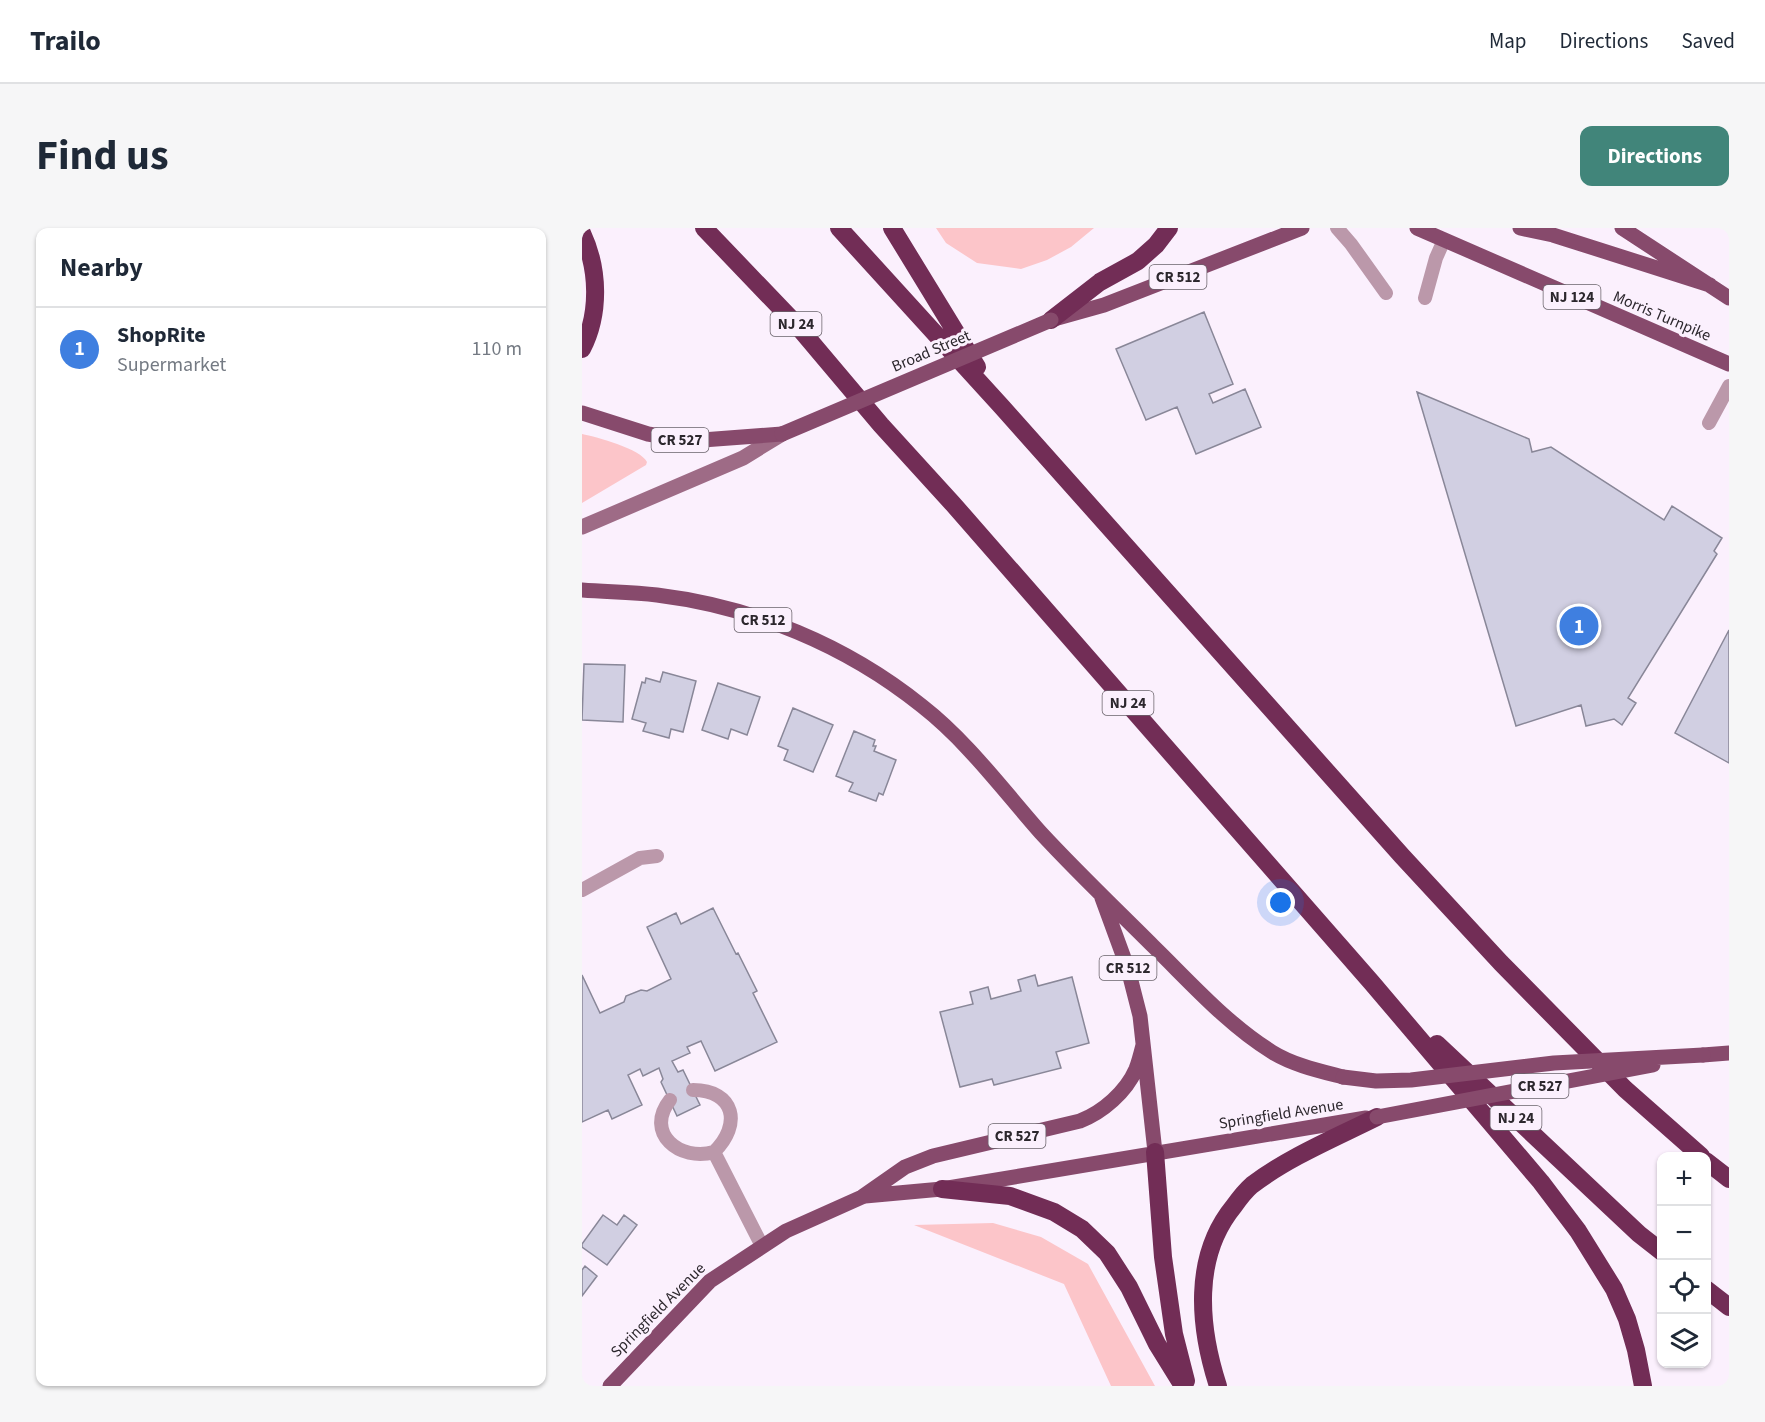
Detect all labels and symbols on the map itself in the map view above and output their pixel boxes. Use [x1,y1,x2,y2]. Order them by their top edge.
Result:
road number: CR 512 [1150,265,1206,289]
road number: NJ 124 [1544,285,1600,309]
street label: Morris Turnpike [1610,285,1714,347]
road number: NJ 24 [770,312,822,336]
street label: Broad Street [888,324,974,377]
road number: CR 527 [652,428,708,452]
pin: 1 [1560,604,1598,648]
road number: CR 512 [734,608,792,632]
road number: NJ 24 [1102,691,1154,715]
your location [1266,888,1295,917]
road number: CR 512 [1100,956,1156,980]
road number: CR 527 [1512,1074,1568,1098]
street label: Springfield Avenue [1217,1093,1345,1135]
road number: NJ 24 [1490,1106,1542,1130]
road number: CR 527 [988,1124,1046,1148]
street label: Springfield Avenue [606,1258,710,1362]

